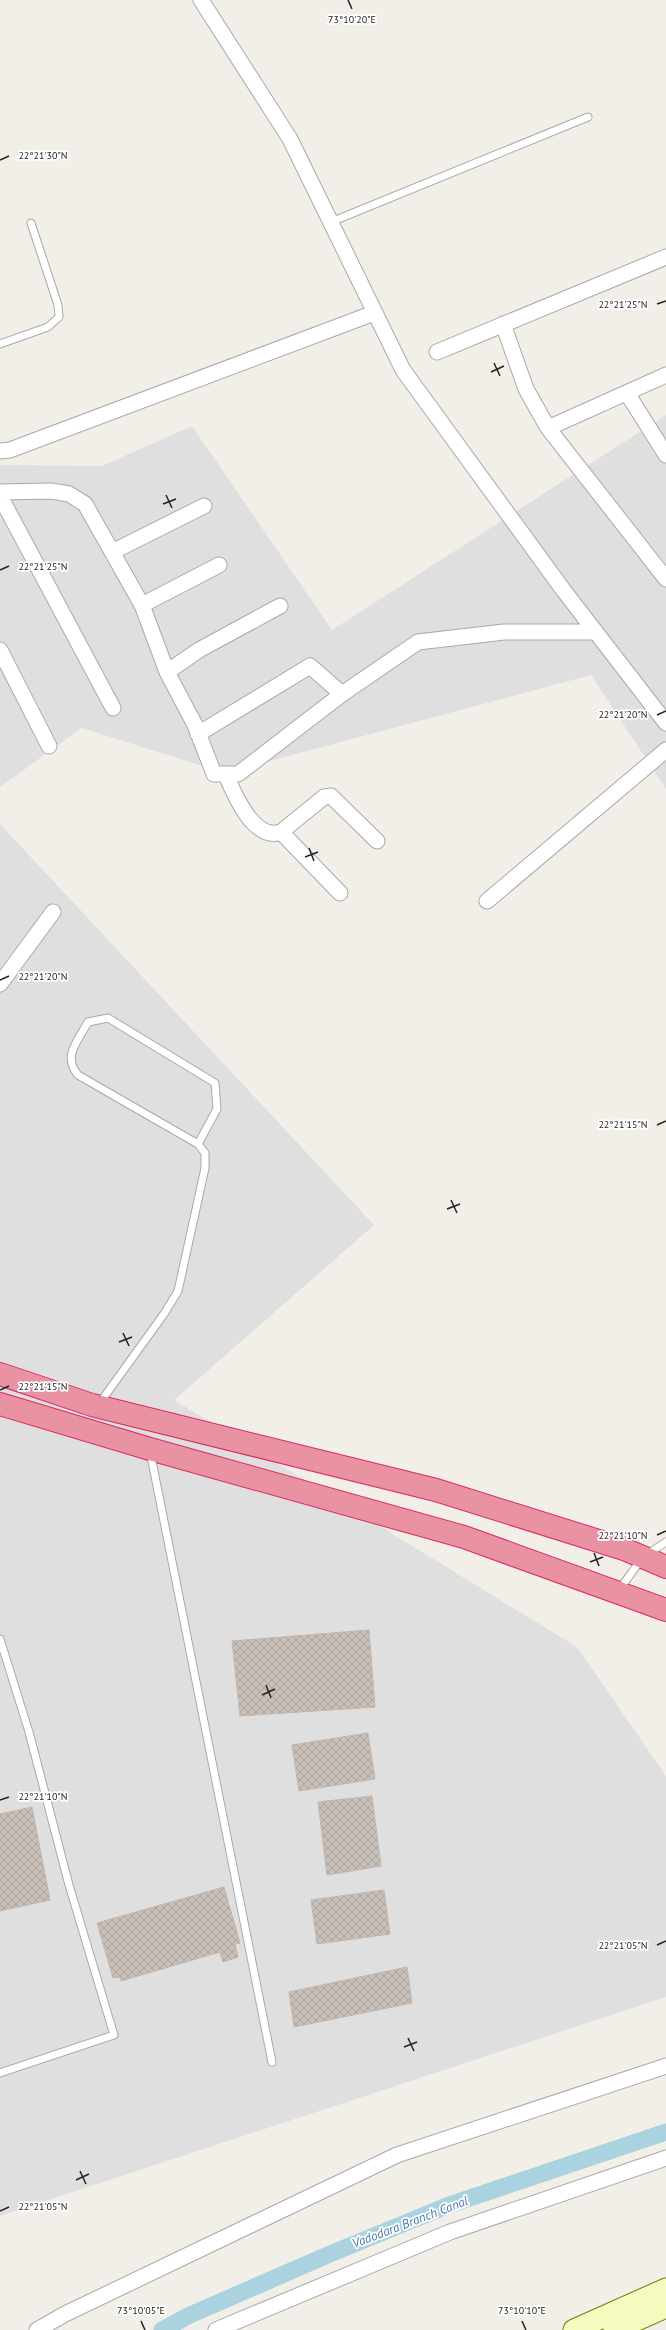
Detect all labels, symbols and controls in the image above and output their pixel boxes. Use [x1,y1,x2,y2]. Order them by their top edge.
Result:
text: 73°10'20"E [328,13,376,26]
text: 22°21'30"N [18,149,68,162]
text: 22°21'25"N [598,298,648,311]
text: 22°21'25"N [18,560,68,573]
text: 22°21'20"N [598,708,648,721]
text: 22°21'20"N [18,970,68,983]
text: 22°21'15"N [598,1118,648,1131]
text: 22°21'15"N [18,1380,68,1393]
text: 22°21'10"N [598,1529,648,1542]
text: 22°21'10"N [18,1790,68,1803]
text: 22°21'05"N [598,1939,648,1952]
water label: Vadodara Branch Canal [350,2192,471,2252]
text: 22°21'05"N [18,2200,68,2213]
text: 73°10'05"E [117,2304,165,2317]
text: 73°10'10"E [498,2304,546,2317]

